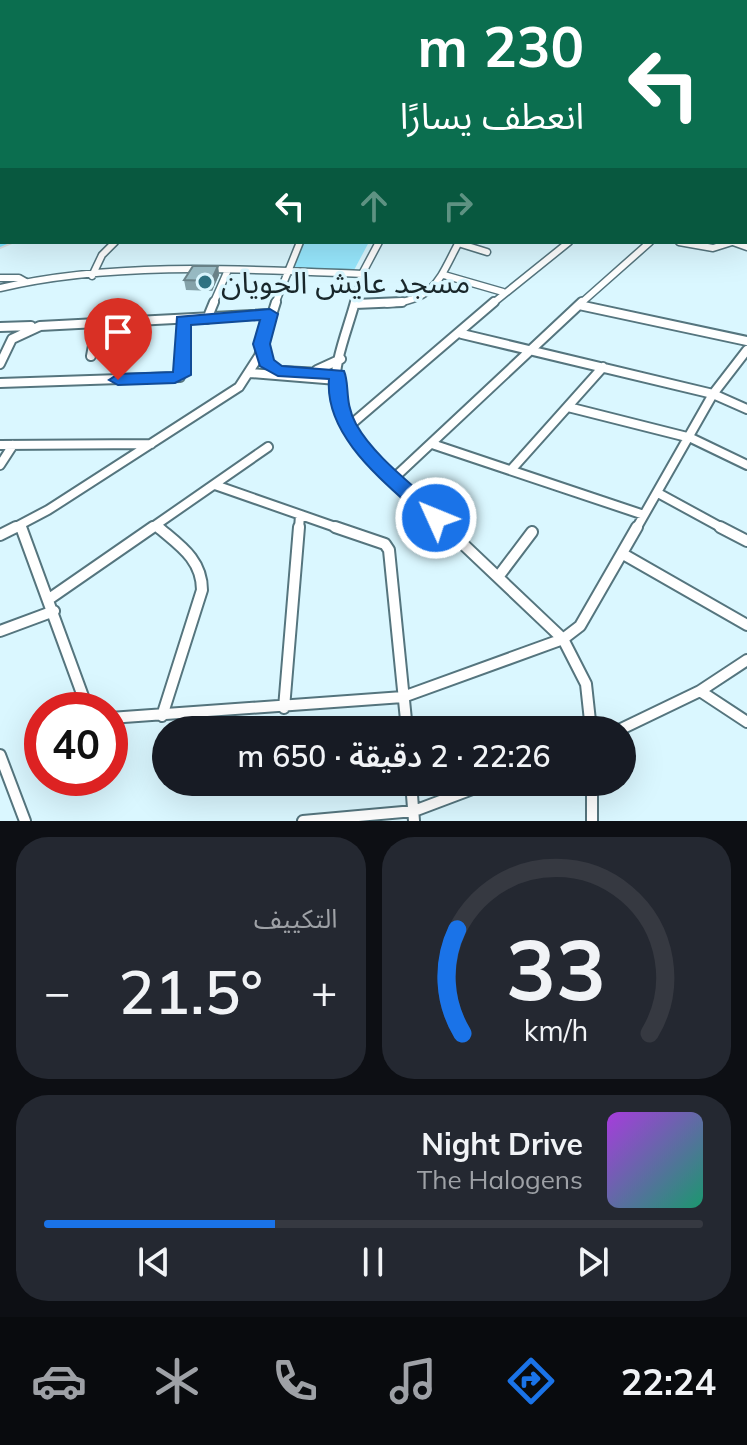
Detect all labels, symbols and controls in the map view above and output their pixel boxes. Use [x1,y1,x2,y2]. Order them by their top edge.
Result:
text: 230 m [417,11,584,81]
icon: left [612,32,716,136]
text: انعطف يسارًا [400,93,584,138]
icon: left [268,184,312,228]
icon: ahead [352,184,396,228]
icon: right [436,184,480,228]
place label: مسجد عايش الحويان [221,263,470,301]
marker: مسجد عايش الحويان [196,273,214,291]
pin [84,298,152,380]
icon: arrive [96,310,140,354]
position arrow [394,476,478,560]
speed limit sign: 40 [24,692,128,796]
text: 22:26 · 2 دقيقة · 650 m [237,737,551,775]
text: التكييف [254,902,338,935]
text: 33 [506,916,606,1021]
text: 21.5° [118,954,263,1029]
text: − [44,964,70,1019]
text: + [311,964,337,1019]
text: km/h [524,1012,589,1048]
text: Night Drive [421,1125,583,1163]
text: The Halogens [417,1163,583,1196]
icon: previous [132,1240,176,1284]
icon: pause [351,1240,395,1284]
icon: next [571,1240,615,1284]
icon: car [31,1353,87,1409]
icon: climate [149,1353,205,1409]
icon: phone [267,1353,323,1409]
icon: music [385,1353,441,1409]
icon: directions [503,1353,559,1409]
text: 22:24 [621,1359,716,1404]

